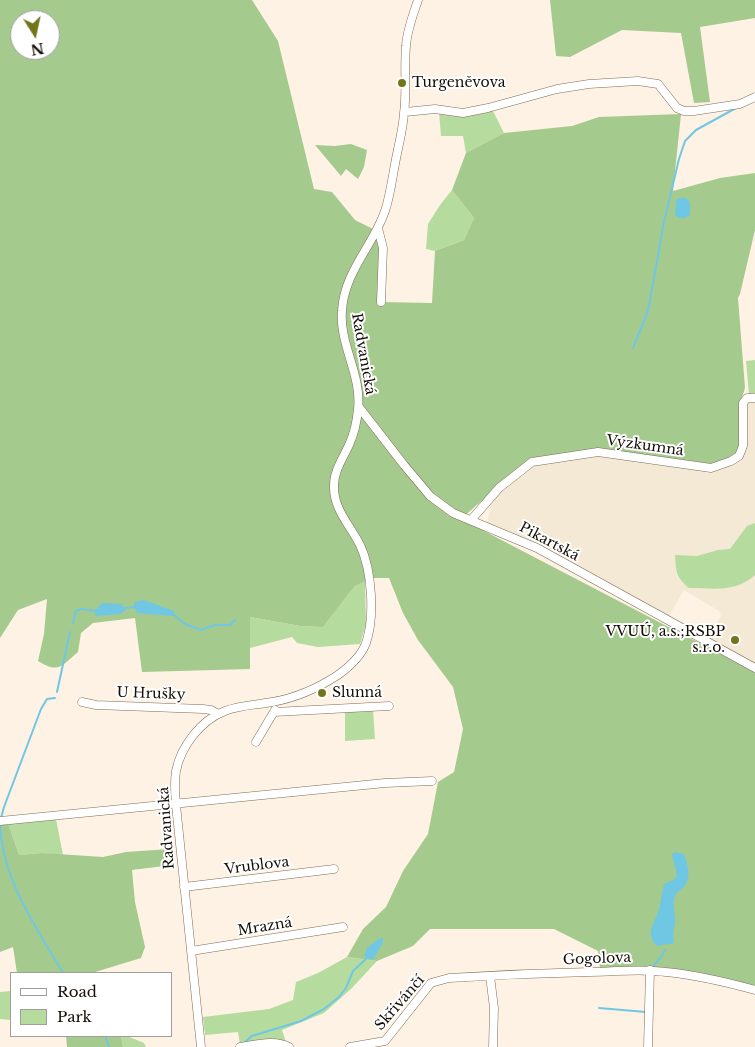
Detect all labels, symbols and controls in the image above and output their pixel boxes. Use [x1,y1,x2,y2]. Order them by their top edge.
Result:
north arrow [10,10,60,60]
text: N [29,39,45,59]
place label: Turgeněvova [412,75,506,91]
marker: Turgeněvova [396,77,408,89]
street label: Radvanická [348,312,378,396]
street label: Výzkumná [605,432,685,460]
street label: Pikartská [516,519,582,565]
place label: VVUÚ, a.s.;RSBP s.r.o. [605,624,725,656]
marker: VVUÚ, a.s.;RSBP s.r.o. [729,634,741,646]
street label: U Hrušky [116,684,186,704]
place label: Slunná [332,685,382,701]
marker: Slunná [316,687,328,699]
street label: Radvanická [156,786,178,870]
street label: Vrublova [224,854,290,878]
street label: Mrazná [237,914,293,940]
street label: Gogolova [563,949,631,969]
legend [10,972,172,1037]
street label: Skřivánčí [372,972,428,1034]
text: Road [57,982,97,1001]
text: Park [57,1007,92,1026]

